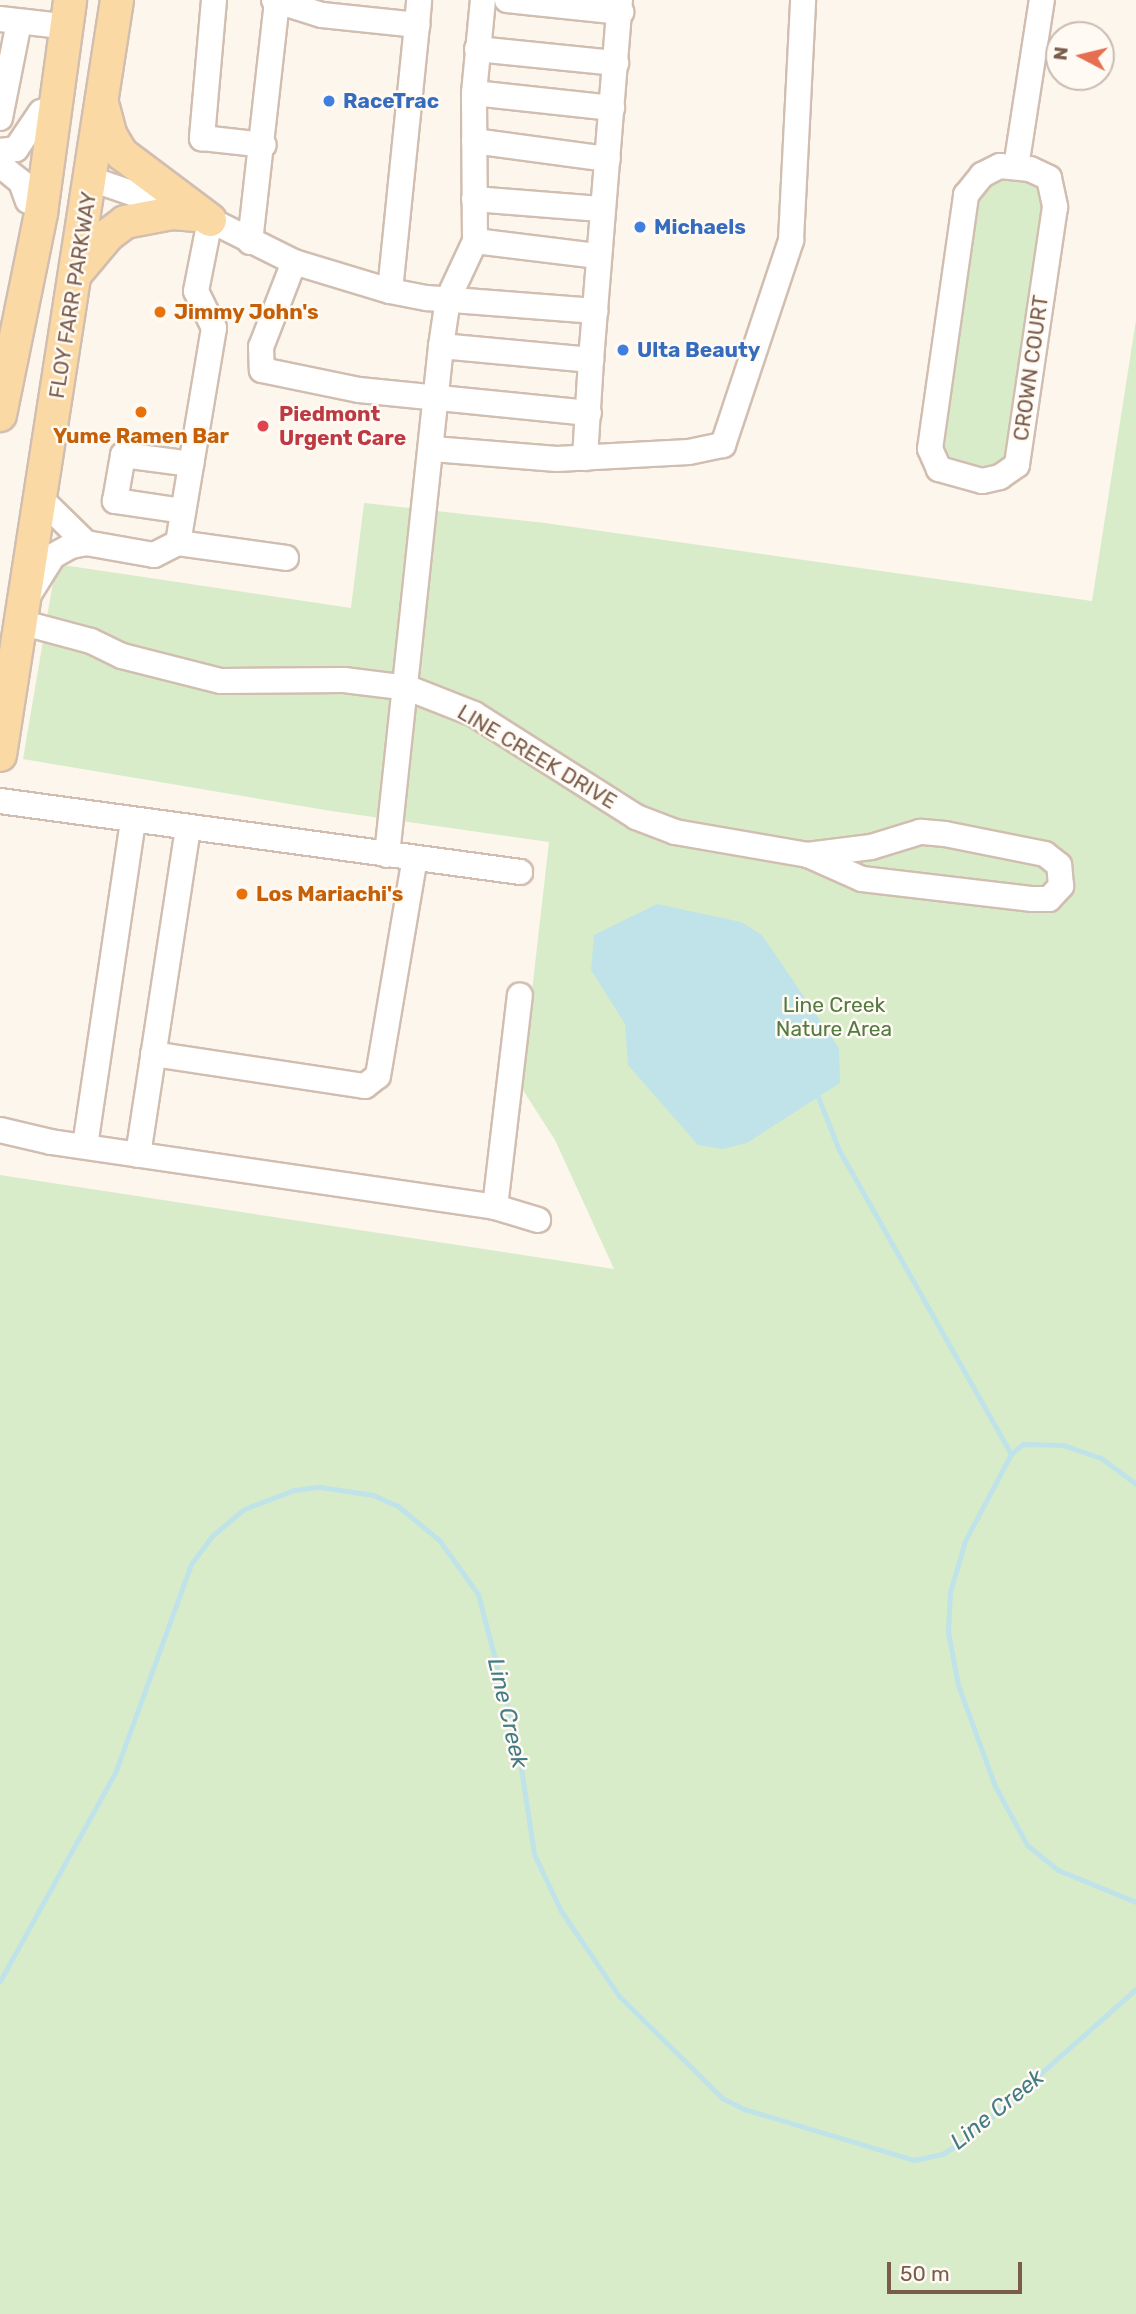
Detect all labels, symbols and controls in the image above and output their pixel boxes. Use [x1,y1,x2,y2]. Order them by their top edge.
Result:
north arrow [1045,21,1115,91]
text: N [1048,45,1073,62]
place label: RaceTrac [343,88,439,114]
marker: RaceTrac [321,93,337,109]
street label: FLOY FARR PARKWAY [44,189,102,401]
place label: Michaels [654,214,746,240]
marker: Michaels [632,219,648,235]
street label: CROWN COURT [1008,293,1054,443]
place label: Jimmy John's [174,299,319,325]
marker: Jimmy John's [152,304,168,320]
place label: Ulta Beauty [637,337,760,363]
marker: Ulta Beauty [615,342,631,358]
place label: Piedmont Urgent Care [279,401,406,451]
marker: Yume Ramen Bar [133,404,149,420]
marker: Piedmont Urgent Care [253,416,273,436]
place label: Yume Ramen Bar [53,423,229,449]
street label: LINE CREEK DRIVE [453,699,621,815]
place label: Los Mariachi's [256,881,403,907]
marker: Los Mariachi's [234,886,250,902]
park label: Line Creek Nature Area [776,992,892,1042]
water label: Line Creek [482,1655,534,1771]
water label: Line Creek [945,2063,1049,2155]
scale bar [891,2248,1026,2292]
text: 50 m [900,2261,950,2286]

